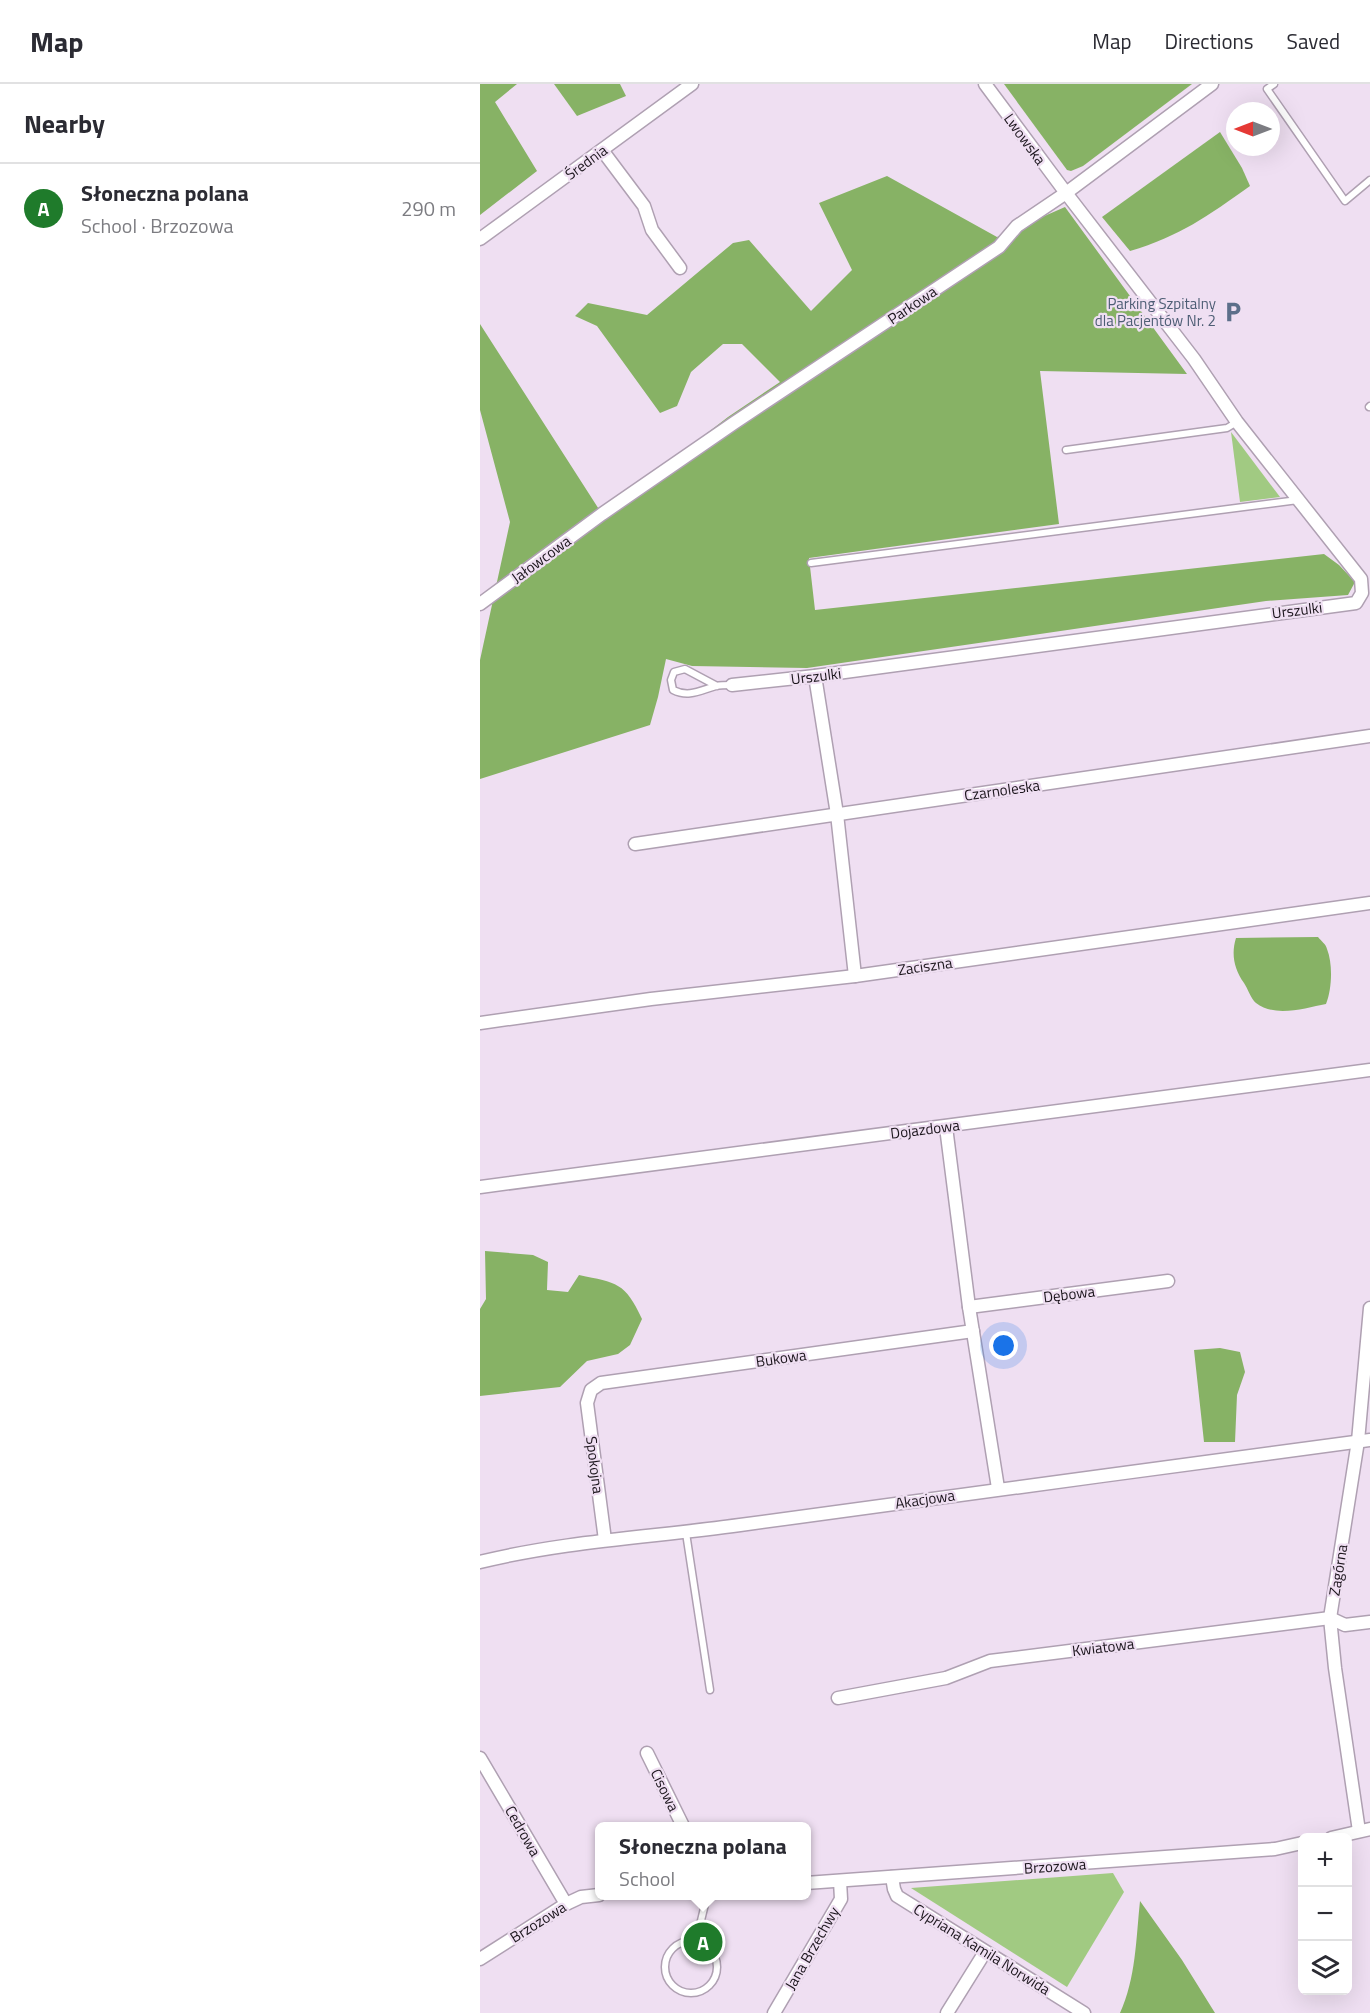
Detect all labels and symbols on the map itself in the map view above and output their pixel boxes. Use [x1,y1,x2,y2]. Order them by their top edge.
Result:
north arrow [1226,102,1280,156]
street label: Lwowska [998,108,1052,170]
street label: Średnia [560,138,612,185]
street label: Parkowa [883,280,942,330]
place label: Parking Szpitalny dla Pacjentów Nr. 2 [1095,292,1216,332]
parking icon: Parking Szpitalny dla Pacjentów Nr. 2 [1221,300,1245,324]
street label: Jałowcowa [506,529,576,589]
street label: Urszulki [1271,596,1323,624]
street label: Urszulki [790,662,842,690]
street label: Czarnoleska [963,773,1042,807]
street label: Zaciszna [896,951,954,981]
street label: Dojazdowa [889,1113,962,1145]
street label: Dębowa [1042,1279,1097,1309]
your location [989,1331,1018,1360]
street label: Bukowa [754,1343,808,1373]
street label: Spokojna [580,1435,610,1496]
street label: Akacjowa [894,1483,957,1515]
street label: Zagórna [1323,1542,1353,1597]
street label: Kwiatowa [1071,1632,1136,1662]
street label: Cisowa [645,1765,685,1816]
street label: Cedrowa [499,1801,547,1861]
street label: Brzozowa [1023,1852,1087,1880]
street label: Brzozowa [505,1895,571,1948]
street label: Cypriana Kamila Norwida [909,1898,1055,2001]
street label: Jana Brzechwy [779,1902,845,1994]
pin: A [684,1920,722,1964]

